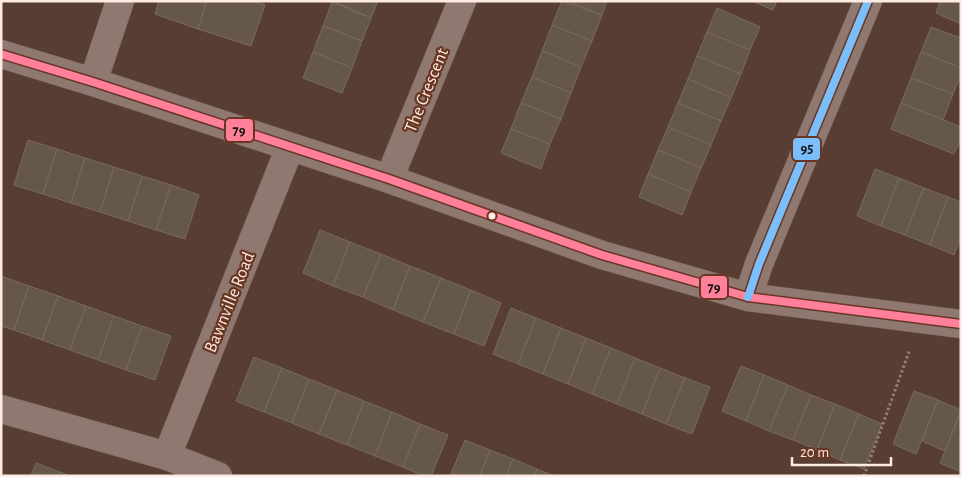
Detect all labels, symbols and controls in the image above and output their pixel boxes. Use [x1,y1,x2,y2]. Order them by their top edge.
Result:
street label: The Crescent [402,45,452,135]
line badge: 79 [225,118,254,142]
text: 79 [233,124,246,138]
line badge: 95 [792,137,821,161]
text: 95 [801,142,813,156]
unlabelled marker [487,211,497,221]
street label: Bawnville Road [202,250,258,355]
line badge: 79 [700,275,728,299]
text: 79 [708,281,721,295]
scale bar [792,434,891,466]
text: 20 m [800,445,829,460]

